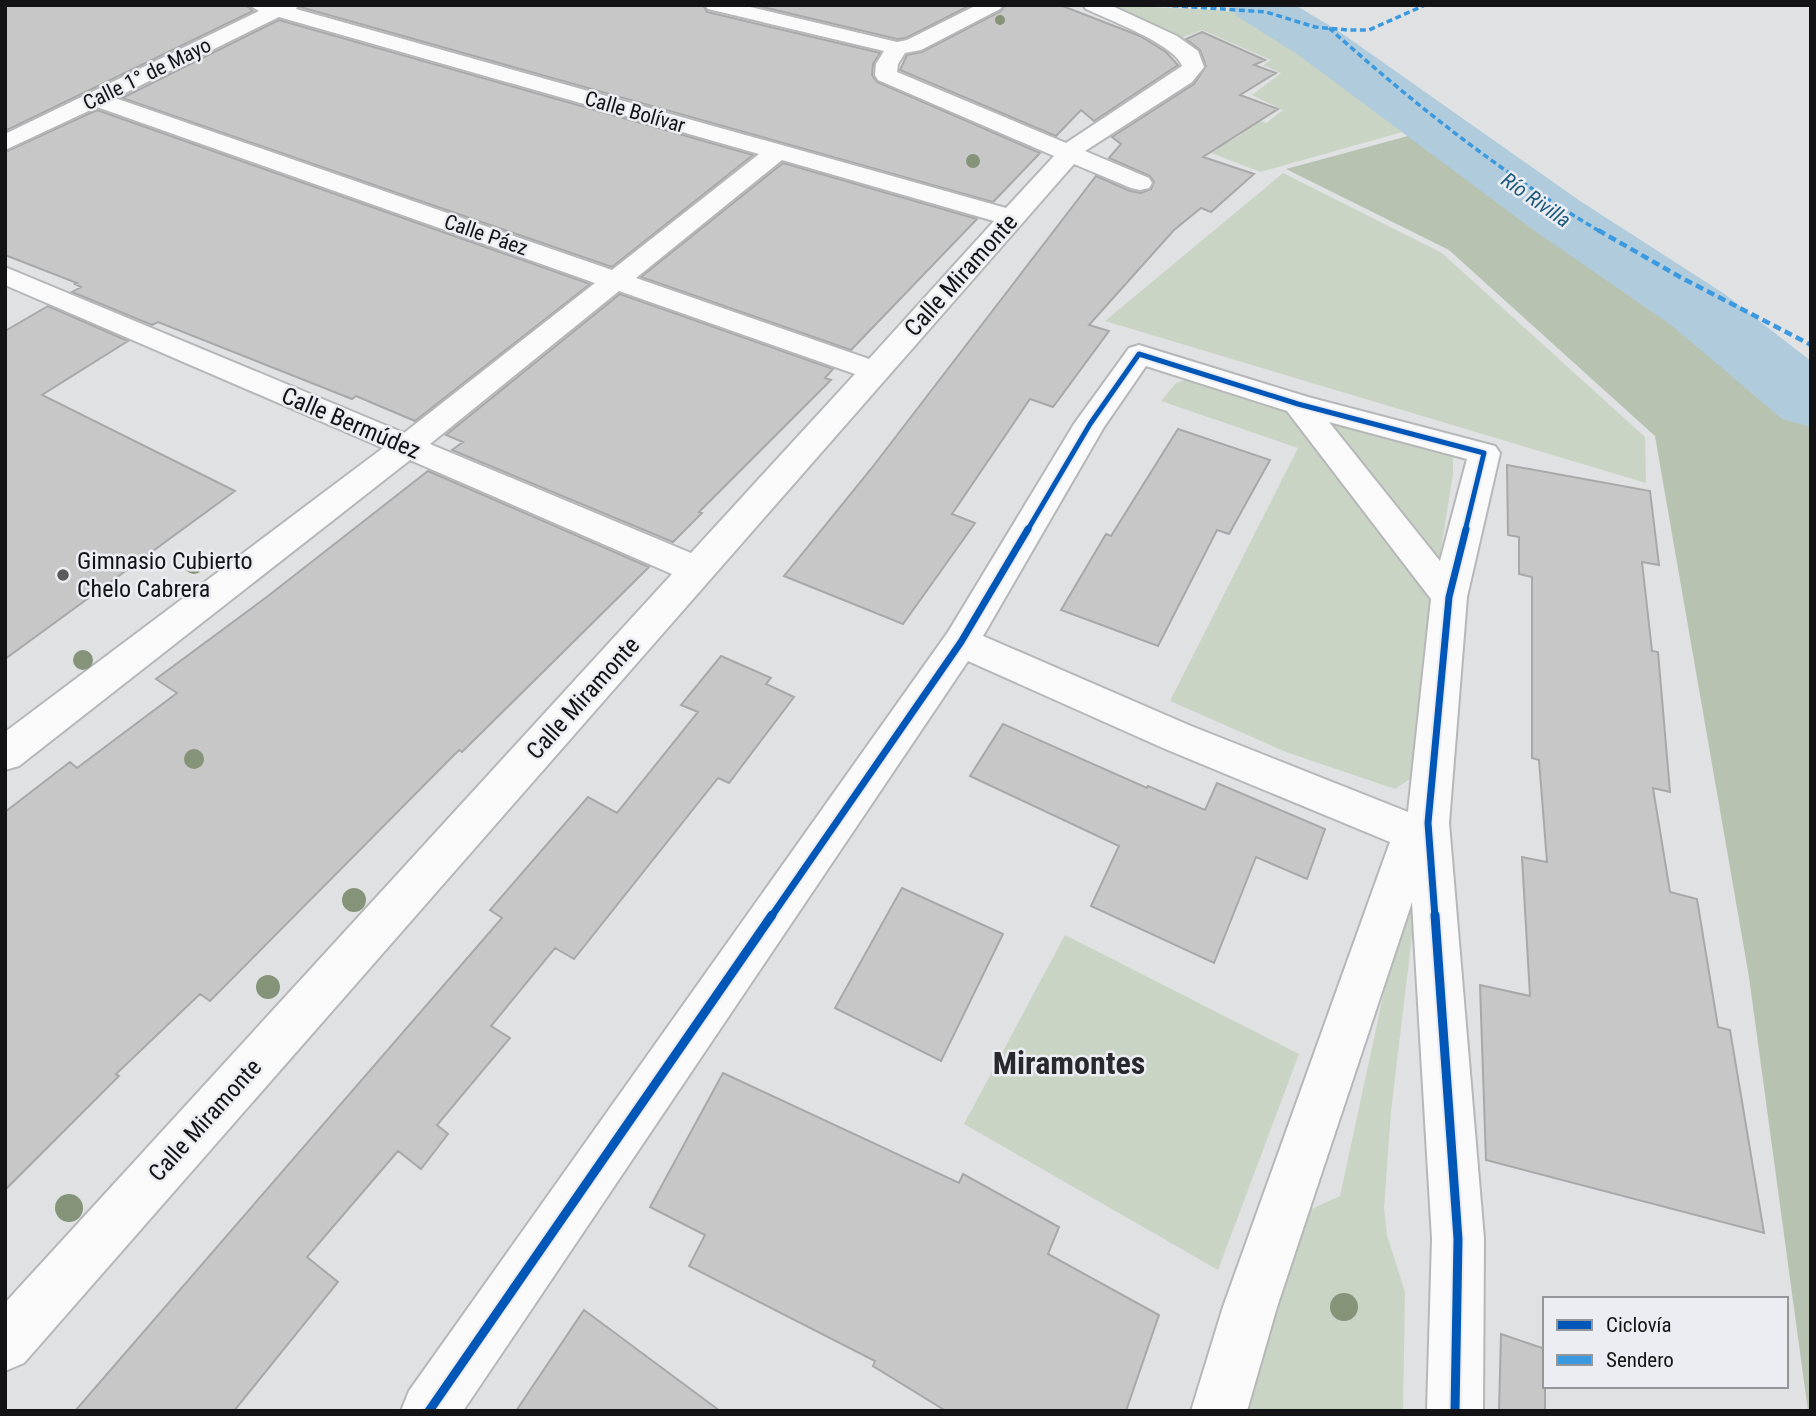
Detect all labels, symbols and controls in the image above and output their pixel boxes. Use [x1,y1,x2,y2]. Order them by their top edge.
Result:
street label: Calle 1° de Mayo [79,33,215,115]
street label: Calle Bolívar [582,86,688,138]
water label: Río Rivilla [1497,168,1575,232]
street label: Calle Miramonte [899,208,1023,342]
street label: Calle Páez [441,210,531,260]
street label: Calle Bermúdez [277,381,425,465]
place label: Gimnasio Cubierto Chelo Cabrera [77,547,253,603]
marker: Gimnasio Cubierto Chelo Cabrera [55,567,71,583]
street label: Calle Miramonte [521,631,645,765]
district label: Miramontes [993,1044,1145,1082]
street label: Calle Miramonte [143,1053,267,1187]
legend [1543,1297,1788,1388]
text: Ciclovía [1606,1313,1672,1337]
text: Sendero [1606,1348,1674,1372]

